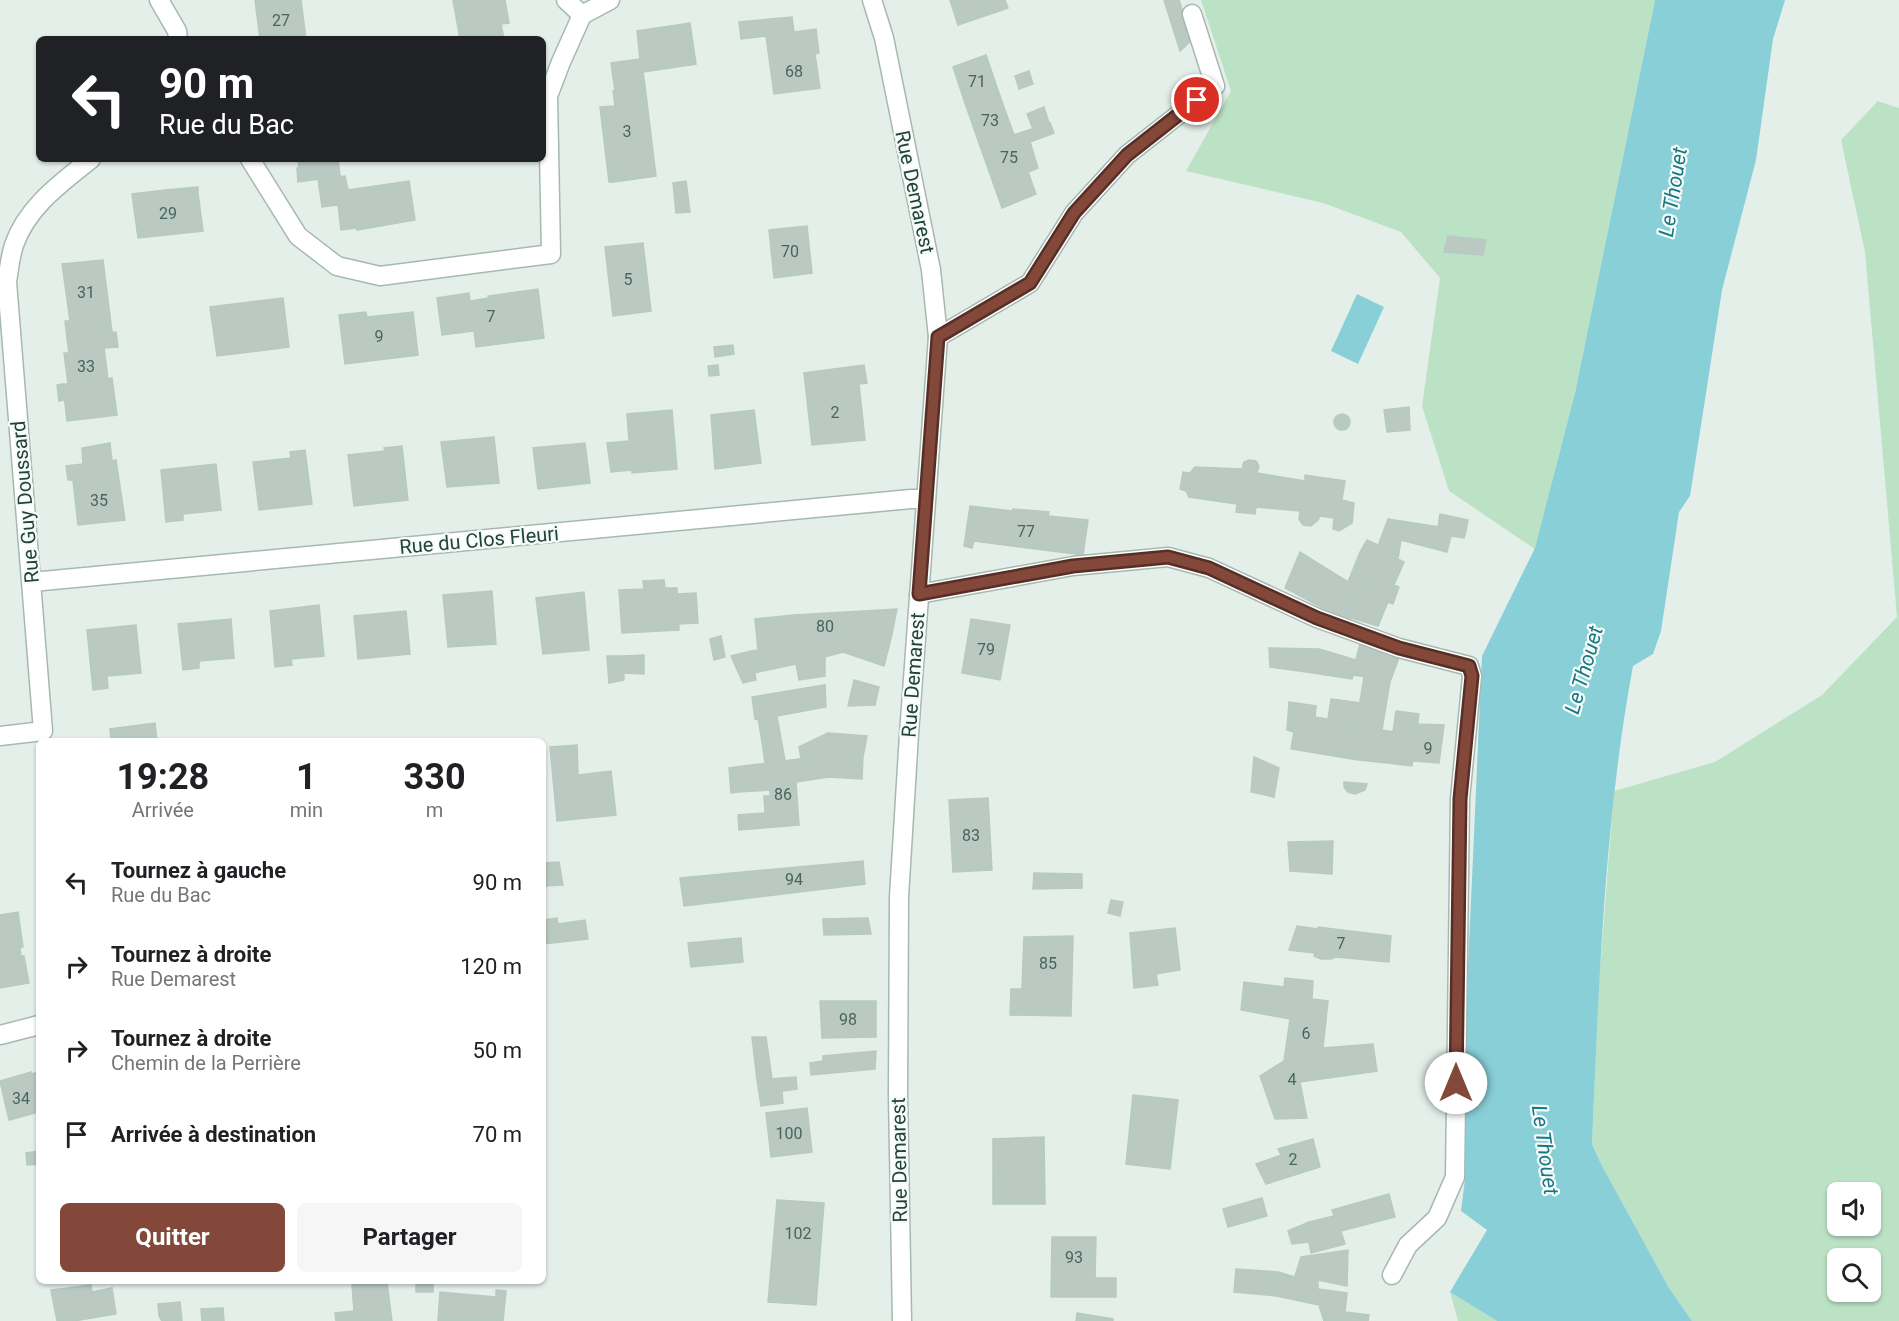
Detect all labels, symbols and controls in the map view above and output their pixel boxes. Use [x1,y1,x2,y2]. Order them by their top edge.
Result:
house number: 27 [272,11,290,30]
text: 90 m [159,59,254,108]
icon: left [60,60,138,138]
house number: 68 [785,62,803,81]
house number: 71 [968,72,986,91]
pin [1171,74,1222,125]
icon: arrive [1180,83,1213,116]
text: Rue du Bac [159,109,294,141]
house number: 73 [981,111,999,130]
house number: 3 [623,122,632,141]
street label: Rue Demarest [890,128,940,256]
water label: Le Thouet [1654,145,1692,238]
house number: 75 [1000,148,1018,167]
house number: 29 [159,204,177,223]
house number: 70 [781,242,799,261]
house number: 5 [624,270,633,289]
house number: 31 [77,283,95,302]
house number: 7 [487,307,496,326]
house number: 9 [375,327,384,346]
house number: 33 [77,357,95,376]
house number: 2 [831,403,840,422]
street label: Rue Guy Doussard [6,420,44,584]
house number: 35 [90,491,108,510]
street label: Rue du Clos Fleuri [398,521,560,559]
house number: 77 [1017,522,1035,541]
street label: Rue Demarest [897,612,929,738]
house number: 80 [816,617,834,636]
water label: Le Thouet [1560,623,1608,717]
house number: 79 [977,640,995,659]
house number: 9 [1424,739,1433,758]
text: 19:28 [116,756,209,798]
text: 1 [296,756,317,798]
text: 330 [404,756,466,798]
house number: 86 [774,785,792,804]
text: Arrivée [132,798,194,822]
text: min [290,798,323,822]
text: m [426,798,443,822]
house number: 83 [962,826,980,845]
text: Tournez à gauche [111,858,286,883]
icon: left [60,866,93,899]
text: 90 m [473,870,522,895]
house number: 94 [785,870,803,889]
text: Rue du Bac [111,883,211,907]
house number: 7 [1337,934,1346,953]
text: Tournez à droite [111,942,271,967]
icon: right [60,950,93,983]
text: 120 m [460,954,522,979]
house number: 85 [1039,954,1057,973]
text: Rue Demarest [111,967,236,991]
house number: 98 [839,1010,857,1029]
house number: 6 [1302,1024,1311,1043]
text: Tournez à droite [111,1026,271,1051]
icon: right [60,1034,93,1067]
text: 50 m [473,1038,522,1063]
text: Chemin de la Perrière [111,1051,301,1075]
position arrow [1424,1051,1488,1115]
house number: 4 [1288,1070,1297,1089]
house number: 34 [12,1089,30,1108]
street label: Rue Demarest [886,1097,912,1223]
water label: Le Thouet [1527,1104,1563,1197]
icon: arrive [60,1118,93,1151]
text: Arrivée à destination [111,1122,316,1147]
text: 70 m [473,1122,522,1147]
house number: 100 [776,1124,802,1143]
house number: 2 [1289,1150,1298,1169]
map controls [1827,1182,1881,1302]
button: sound [1827,1182,1881,1236]
button: Quitter [60,1203,285,1272]
button: Partager [297,1203,522,1272]
house number: 102 [785,1224,811,1243]
house number: 93 [1065,1248,1083,1267]
button: search [1827,1248,1881,1302]

